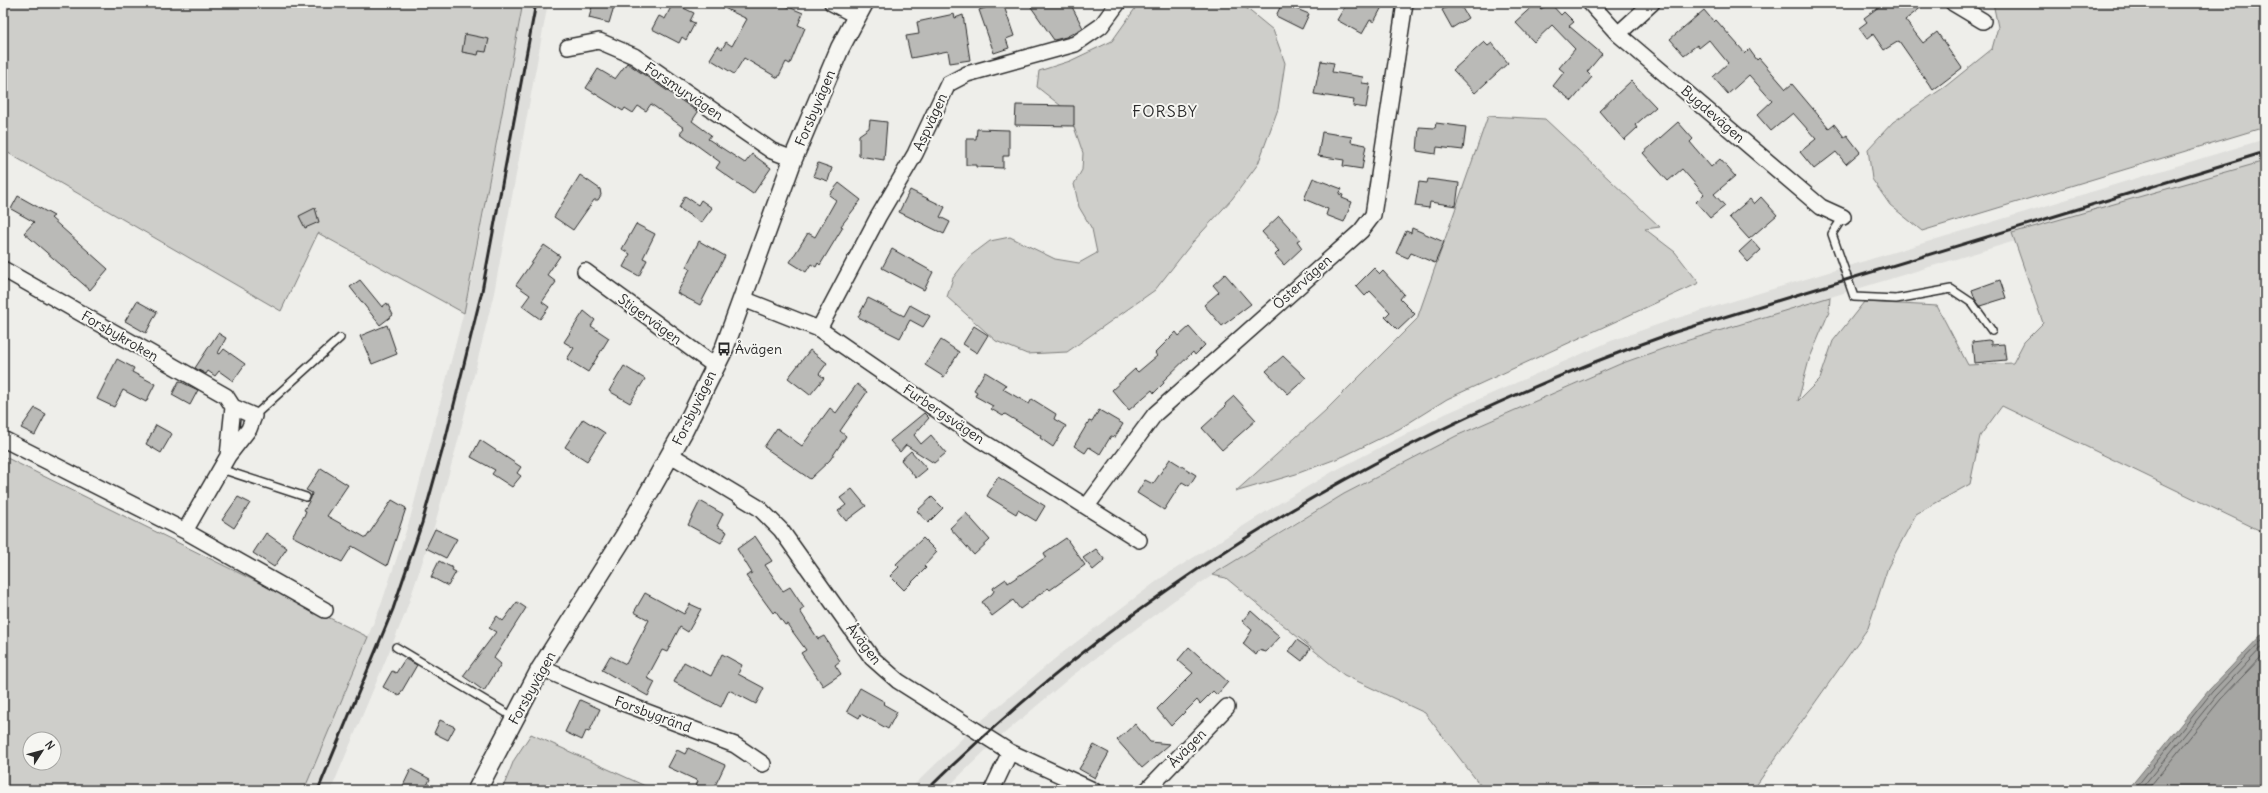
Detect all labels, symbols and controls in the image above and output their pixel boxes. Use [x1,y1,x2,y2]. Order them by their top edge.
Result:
street label: Forsmyrvägen [641,58,727,124]
street label: Forsbyvägen [791,67,839,149]
street label: Bygdevägen [1677,81,1749,147]
street label: Aspvägen [909,90,951,154]
district label: FORSBY [1132,101,1198,121]
street label: Östervägen [1269,251,1335,313]
street label: Stigervägen [615,290,685,348]
street label: Forsbykroken [78,307,162,365]
place label: Åvägen [735,340,782,358]
bus stop icon: Åvägen [716,341,732,357]
street label: Forsbyvägen [668,368,720,448]
street label: Furbergsvägen [900,380,988,448]
street label: Åvägen [842,620,886,668]
street label: Forsbyvägen [504,648,560,728]
street label: Forsbygränd [612,692,694,736]
street label: Åvägen [1164,725,1210,771]
north arrow [22,731,62,771]
text: N [42,738,58,752]

